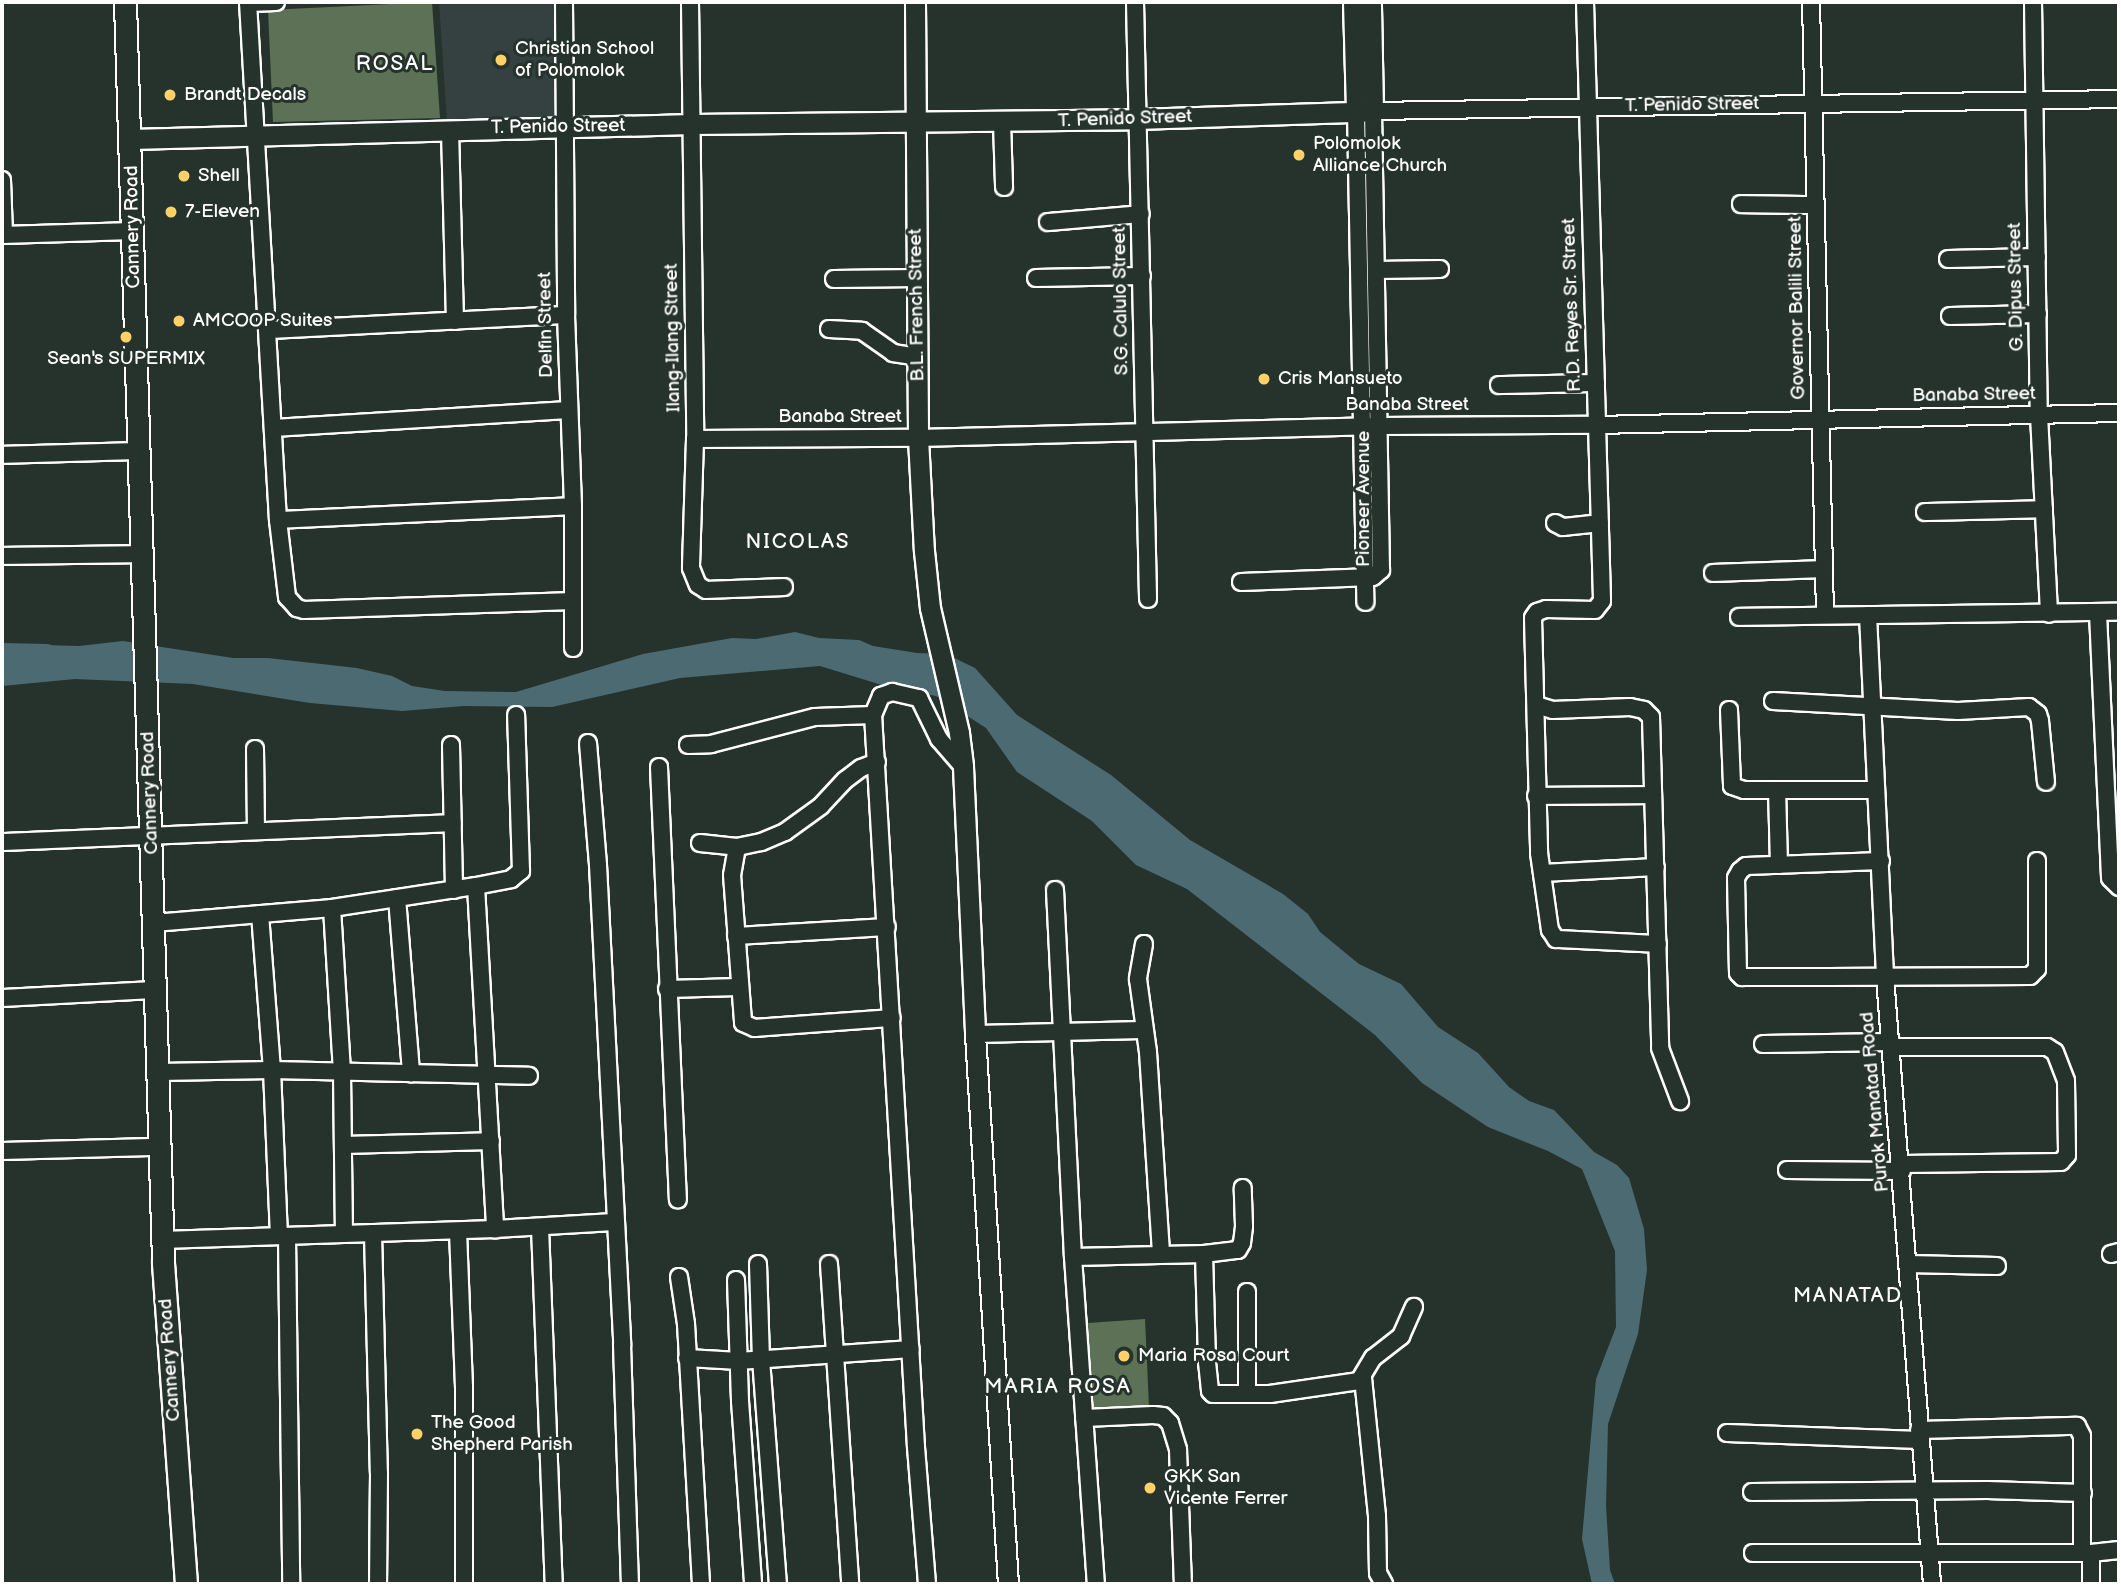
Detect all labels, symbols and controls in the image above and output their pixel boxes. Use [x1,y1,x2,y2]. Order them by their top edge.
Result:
place label: Christian School of Polomolok [515,38,655,82]
district label: ROSAL [356,51,434,77]
marker: Christian School of Polomolok [493,52,509,68]
place label: Brandt Decals [184,84,306,106]
marker: Brandt Decals [162,87,178,103]
street label: T. Penido Street [1624,92,1760,118]
street label: T. Penido Street [1057,105,1193,133]
street label: T. Penido Street [490,114,626,140]
place label: Polomolok Alliance Church [1313,133,1447,177]
marker: Polomolok Alliance Church [1291,147,1307,163]
street label: Cannery Road [121,165,145,289]
place label: Shell [198,165,240,187]
marker: Shell [176,168,192,184]
place label: 7-Eleven [185,201,260,223]
marker: 7-Eleven [163,204,179,220]
street label: Governor Balili Street [1784,216,1810,400]
street label: R.D. Reyes Sr. Street [1558,217,1586,393]
street label: G. Dipus Street [2003,222,2029,352]
street label: S.G. Calulo Street [1108,226,1134,376]
street label: B.L. French Street [904,228,930,382]
street label: Ilang-Ilang Street [660,263,686,413]
street label: Delfin Street [534,272,558,378]
place label: AMCOOP Suites [193,310,333,332]
marker: AMCOOP Suites [171,313,187,329]
marker: Sean's SUPERMIX [118,329,134,345]
place label: Sean's SUPERMIX [47,348,205,370]
place label: Cris Mansueto [1278,368,1403,390]
marker: Cris Mansueto [1256,371,1272,387]
street label: Banaba Street [1912,383,2036,407]
street label: Banaba Street [1345,394,1469,416]
street label: Banaba Street [778,406,902,428]
street label: Pioneer Avenue [1353,431,1375,567]
district label: NICOLAS [746,529,850,555]
street label: Cannery Road [136,730,164,856]
street label: Purok Manatad Road [1856,1011,1894,1193]
district label: MANATAD [1794,1283,1902,1309]
street label: Cannery Road [154,1297,186,1423]
place label: Maria Rosa Court [1138,1345,1290,1367]
marker: Maria Rosa Court [1116,1348,1132,1364]
district label: MARIA ROSA [986,1374,1130,1400]
place label: The Good Shepherd Parish [431,1412,573,1456]
marker: The Good Shepherd Parish [409,1426,425,1442]
place label: GKK San Vicente Ferrer [1164,1466,1287,1510]
marker: GKK San Vicente Ferrer [1142,1480,1158,1496]

